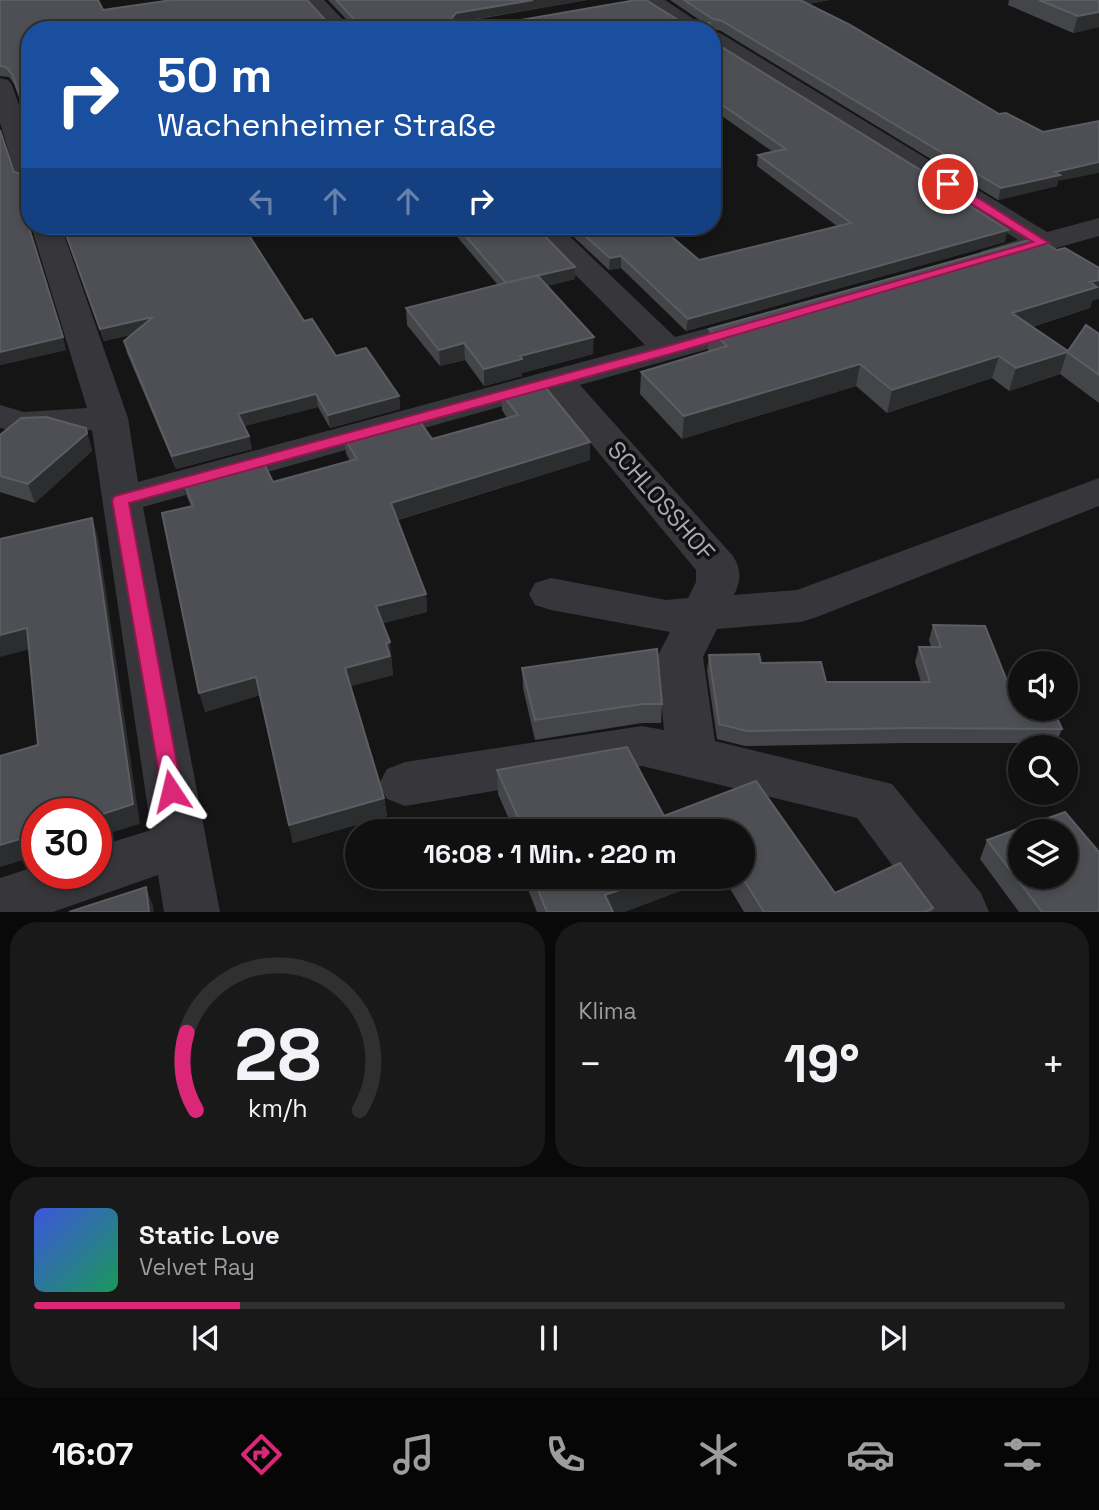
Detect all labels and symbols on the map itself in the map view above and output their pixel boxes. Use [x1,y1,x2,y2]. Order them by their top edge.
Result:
pin [918,154,978,214]
street label: SCHLOSSHOF [601,434,722,567]
position arrow [134,754,208,828]
speed limit sign: 30 [21,798,112,889]

